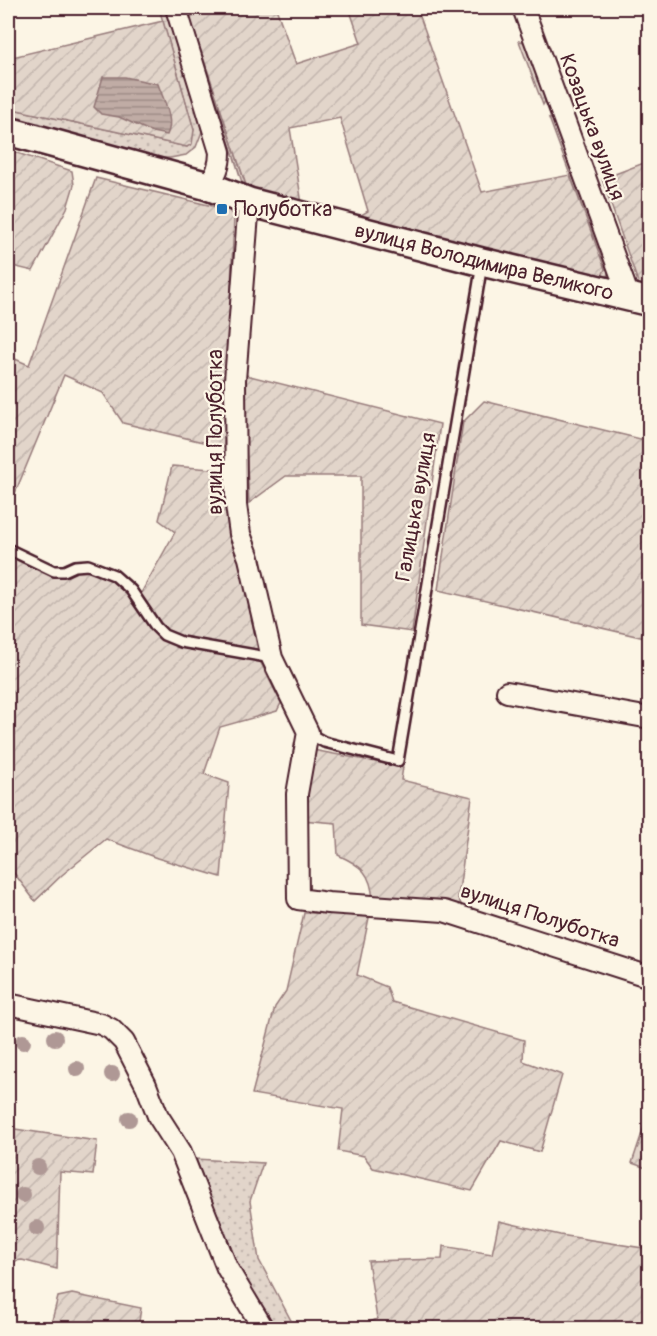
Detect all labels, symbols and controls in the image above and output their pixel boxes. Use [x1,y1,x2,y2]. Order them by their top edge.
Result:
street label: Козацька вулиця [553,50,631,204]
place label: Полуботка [234,196,332,223]
marker: Полуботка [215,202,229,216]
street label: вулиця Володимира Великого [352,216,616,306]
street label: вулиця Полуботка [202,349,229,515]
street label: Галицька вулиця [390,430,442,584]
street label: вулиця Полуботка [457,878,623,954]

